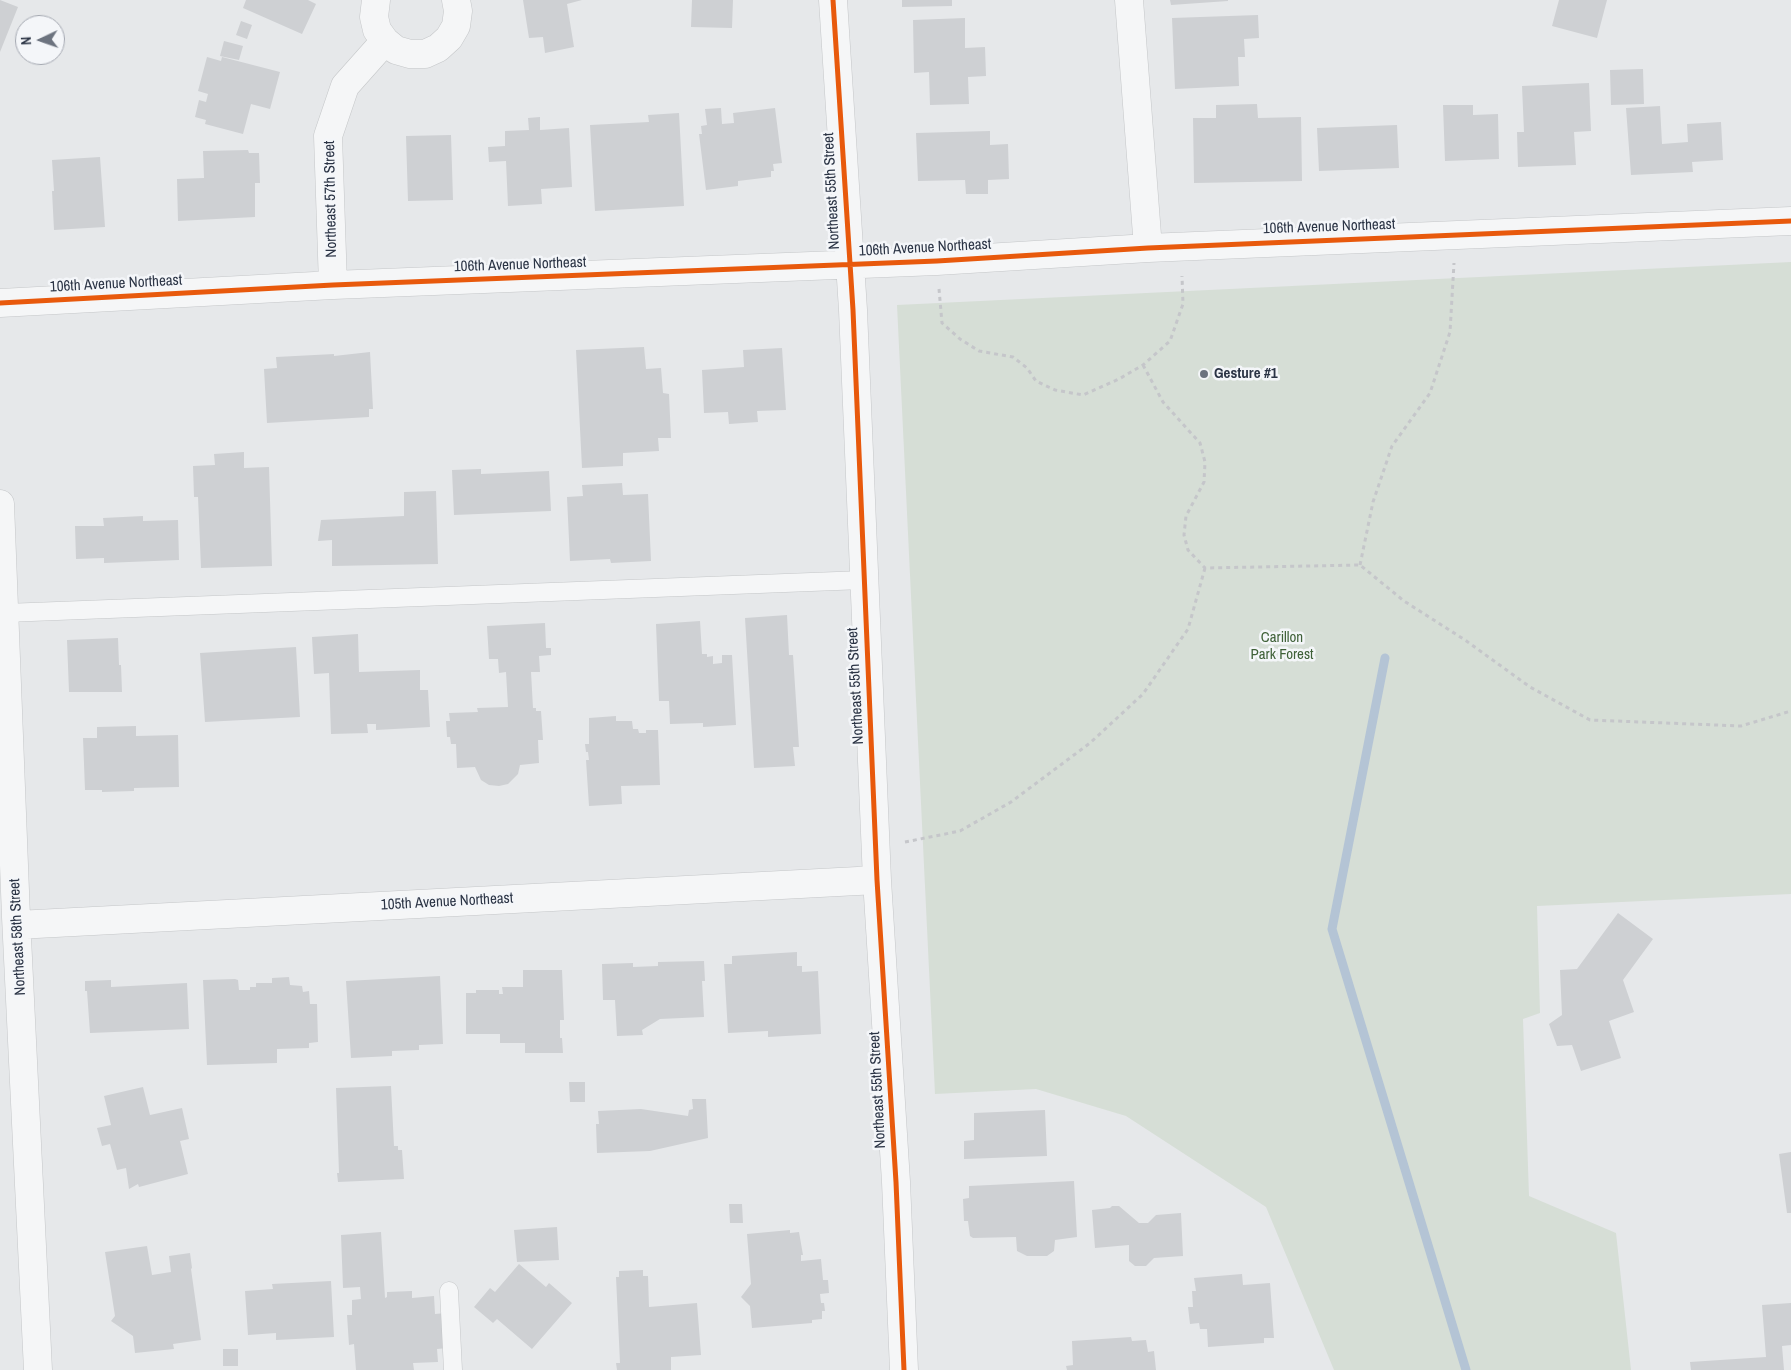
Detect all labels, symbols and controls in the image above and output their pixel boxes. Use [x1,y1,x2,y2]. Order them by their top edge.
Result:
north arrow [15,15,65,65]
text: N [17,36,35,45]
street label: Northeast 55th Street [820,132,844,250]
street label: Northeast 57th Street [321,140,341,258]
street label: 106th Avenue Northeast [1263,216,1395,238]
street label: 106th Avenue Northeast [858,236,992,260]
street label: 106th Avenue Northeast [454,254,586,276]
street label: 106th Avenue Northeast [49,272,183,296]
place label: Gesture #1 [1214,365,1278,383]
marker: Gesture #1 [1198,368,1210,380]
street label: Northeast 55th Street [844,627,868,745]
park label: Carillon Park Forest [1251,629,1313,664]
street label: Northeast 58th Street [6,878,30,996]
street label: 105th Avenue Northeast [380,890,514,914]
street label: Northeast 55th Street [866,1031,890,1149]

